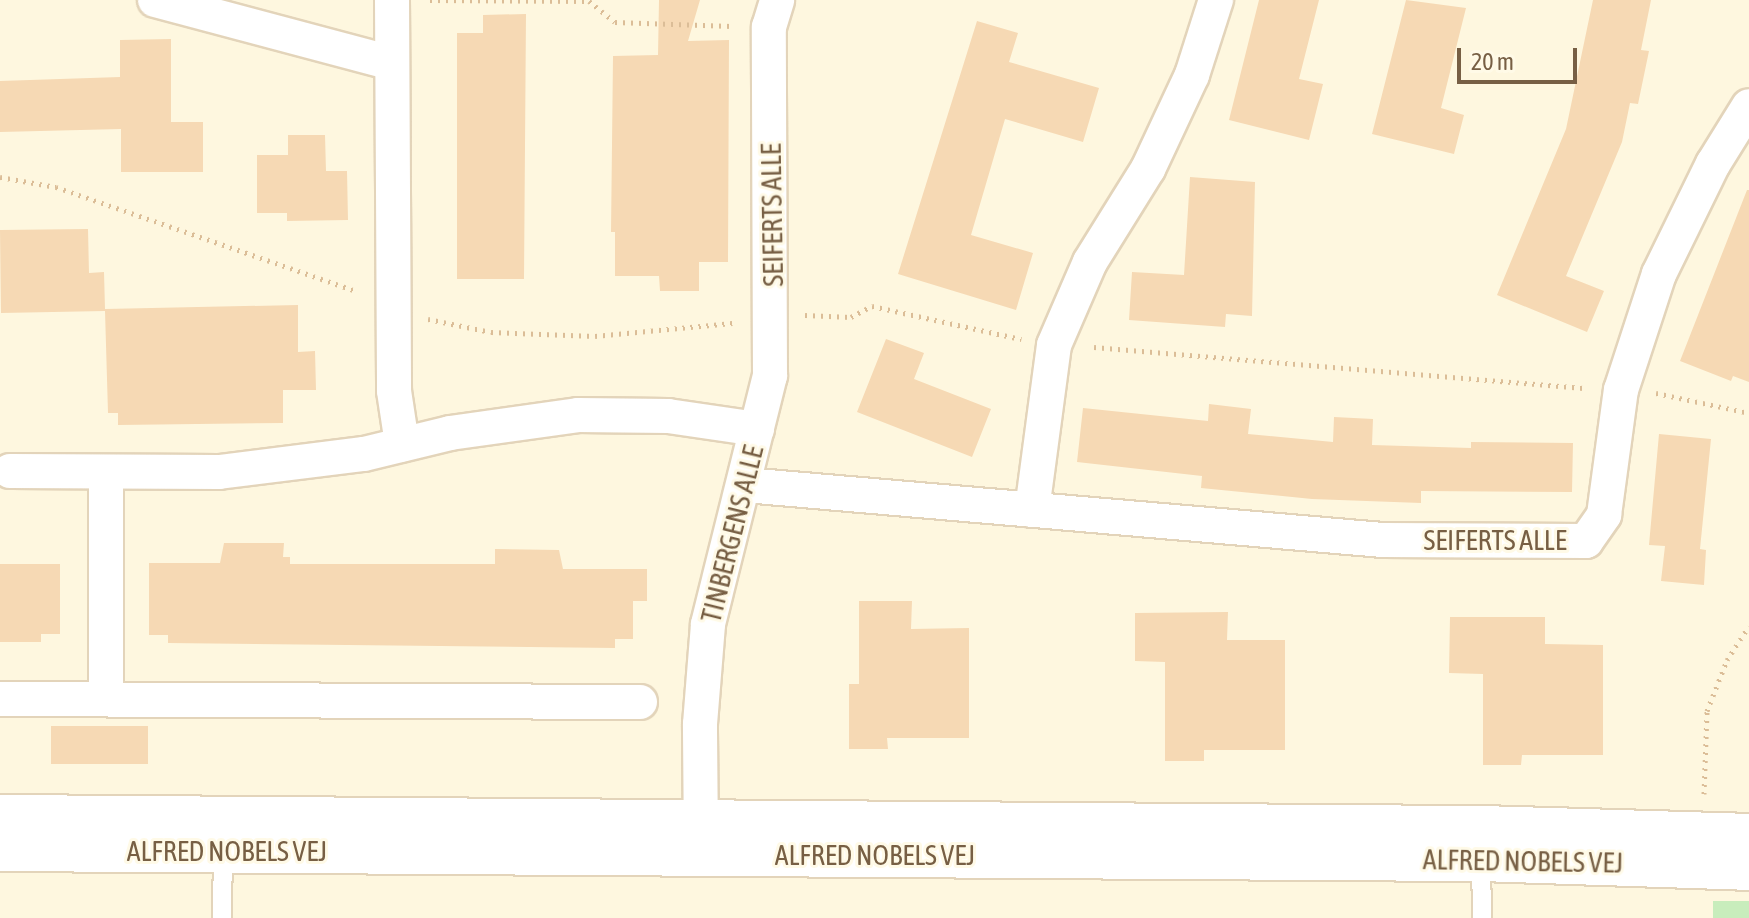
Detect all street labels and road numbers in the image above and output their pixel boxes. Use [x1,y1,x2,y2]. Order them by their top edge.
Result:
street label: SEIFERTS ALLE [754,143,790,287]
street label: TINBERGENS ALLE [694,442,770,626]
street label: SEIFERTS ALLE [1423,523,1567,557]
street label: ALFRED NOBELS VEJ [127,834,327,868]
street label: ALFRED NOBELS VEJ [775,838,975,872]
street label: ALFRED NOBELS VEJ [1423,842,1623,880]

